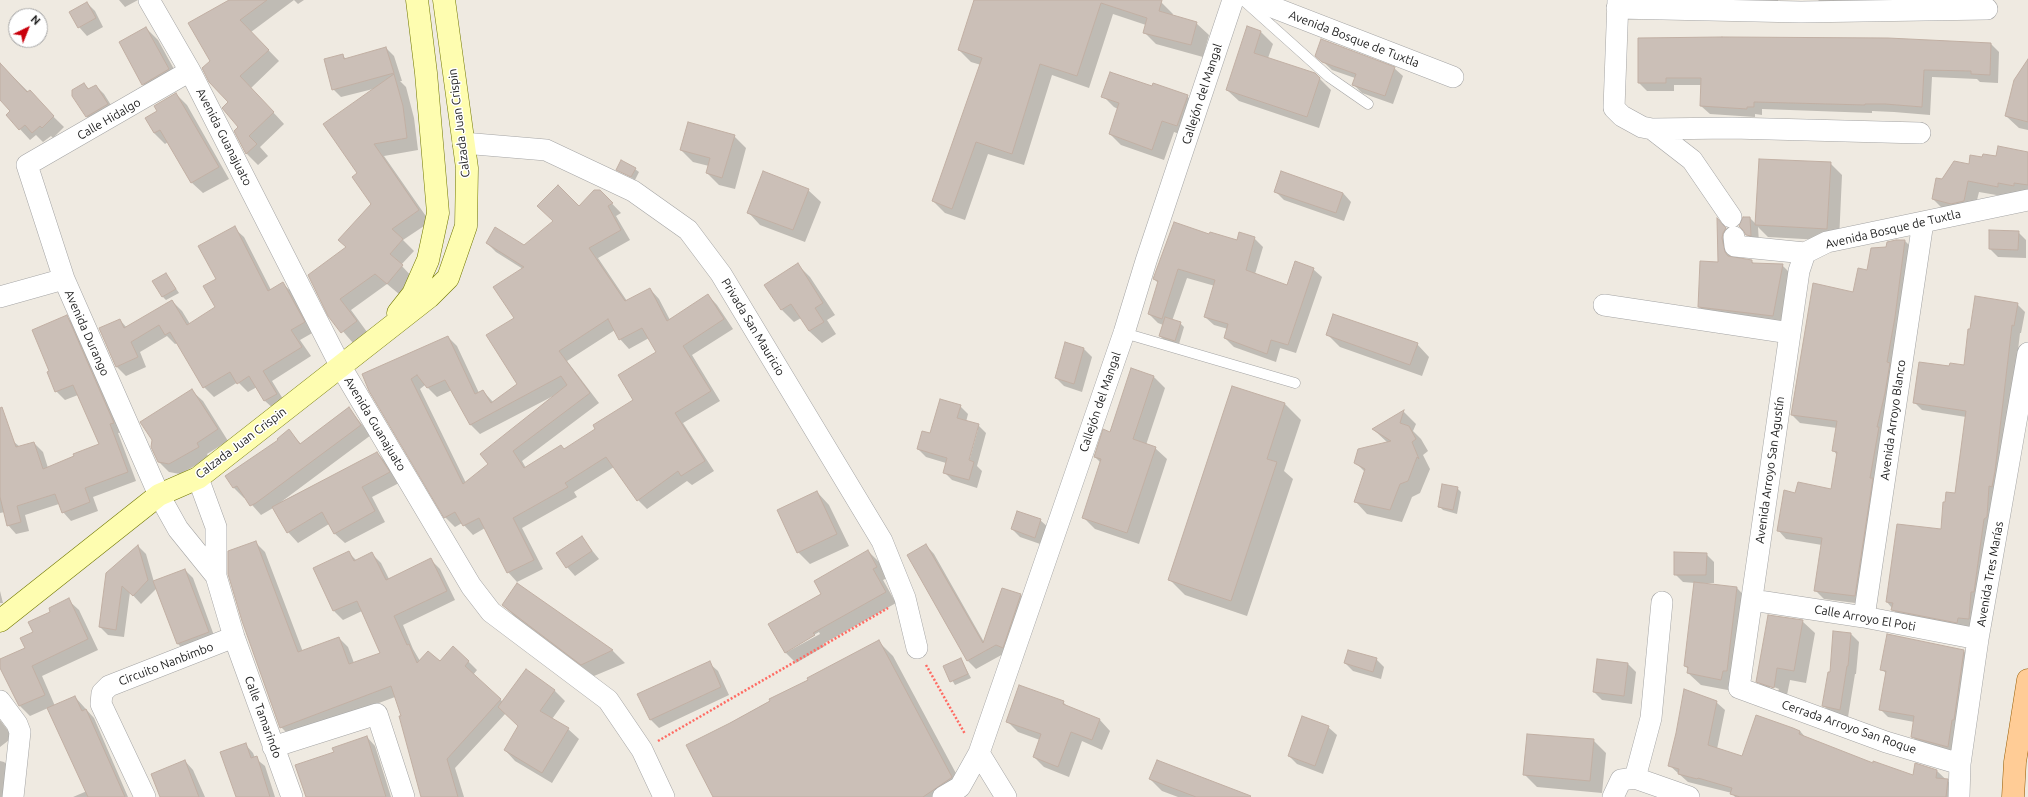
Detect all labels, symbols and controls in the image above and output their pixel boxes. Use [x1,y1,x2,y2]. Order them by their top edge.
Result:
street label: Avenida Bosque de Tuxtla [1287,7,1421,71]
north arrow [8,8,48,48]
text: N [28,13,43,27]
street label: Callejón del Mangal [1179,42,1225,146]
street label: Calzada Juan Crispin [445,68,473,178]
street label: Avenida Guanajuato [193,86,255,188]
street label: Calle Hidalgo [75,95,143,143]
street label: Avenida Bosque de Tuxtla [1824,206,1962,252]
street label: Privada San Mauricio [718,276,788,378]
street label: Avenida Durango [62,288,112,378]
street label: Callejón del Mangal [1076,350,1124,454]
street label: Avenida Arroyo Blanco [1877,359,1909,481]
street label: Avenida Guanajuato [341,374,409,474]
street label: Avenida Arroyo San Agustín [1753,395,1787,545]
street label: Calzada Juan Crispin [193,404,289,482]
street label: Avenida Tres Marías [1974,520,2006,628]
street label: Calle Arroyo El Poti [1813,602,1917,634]
street label: Circuito Nanbimbo [116,639,216,689]
street label: Calle Tamarindo [241,674,285,760]
street label: Cerrada Arroyo San Roque [1780,697,1918,757]

